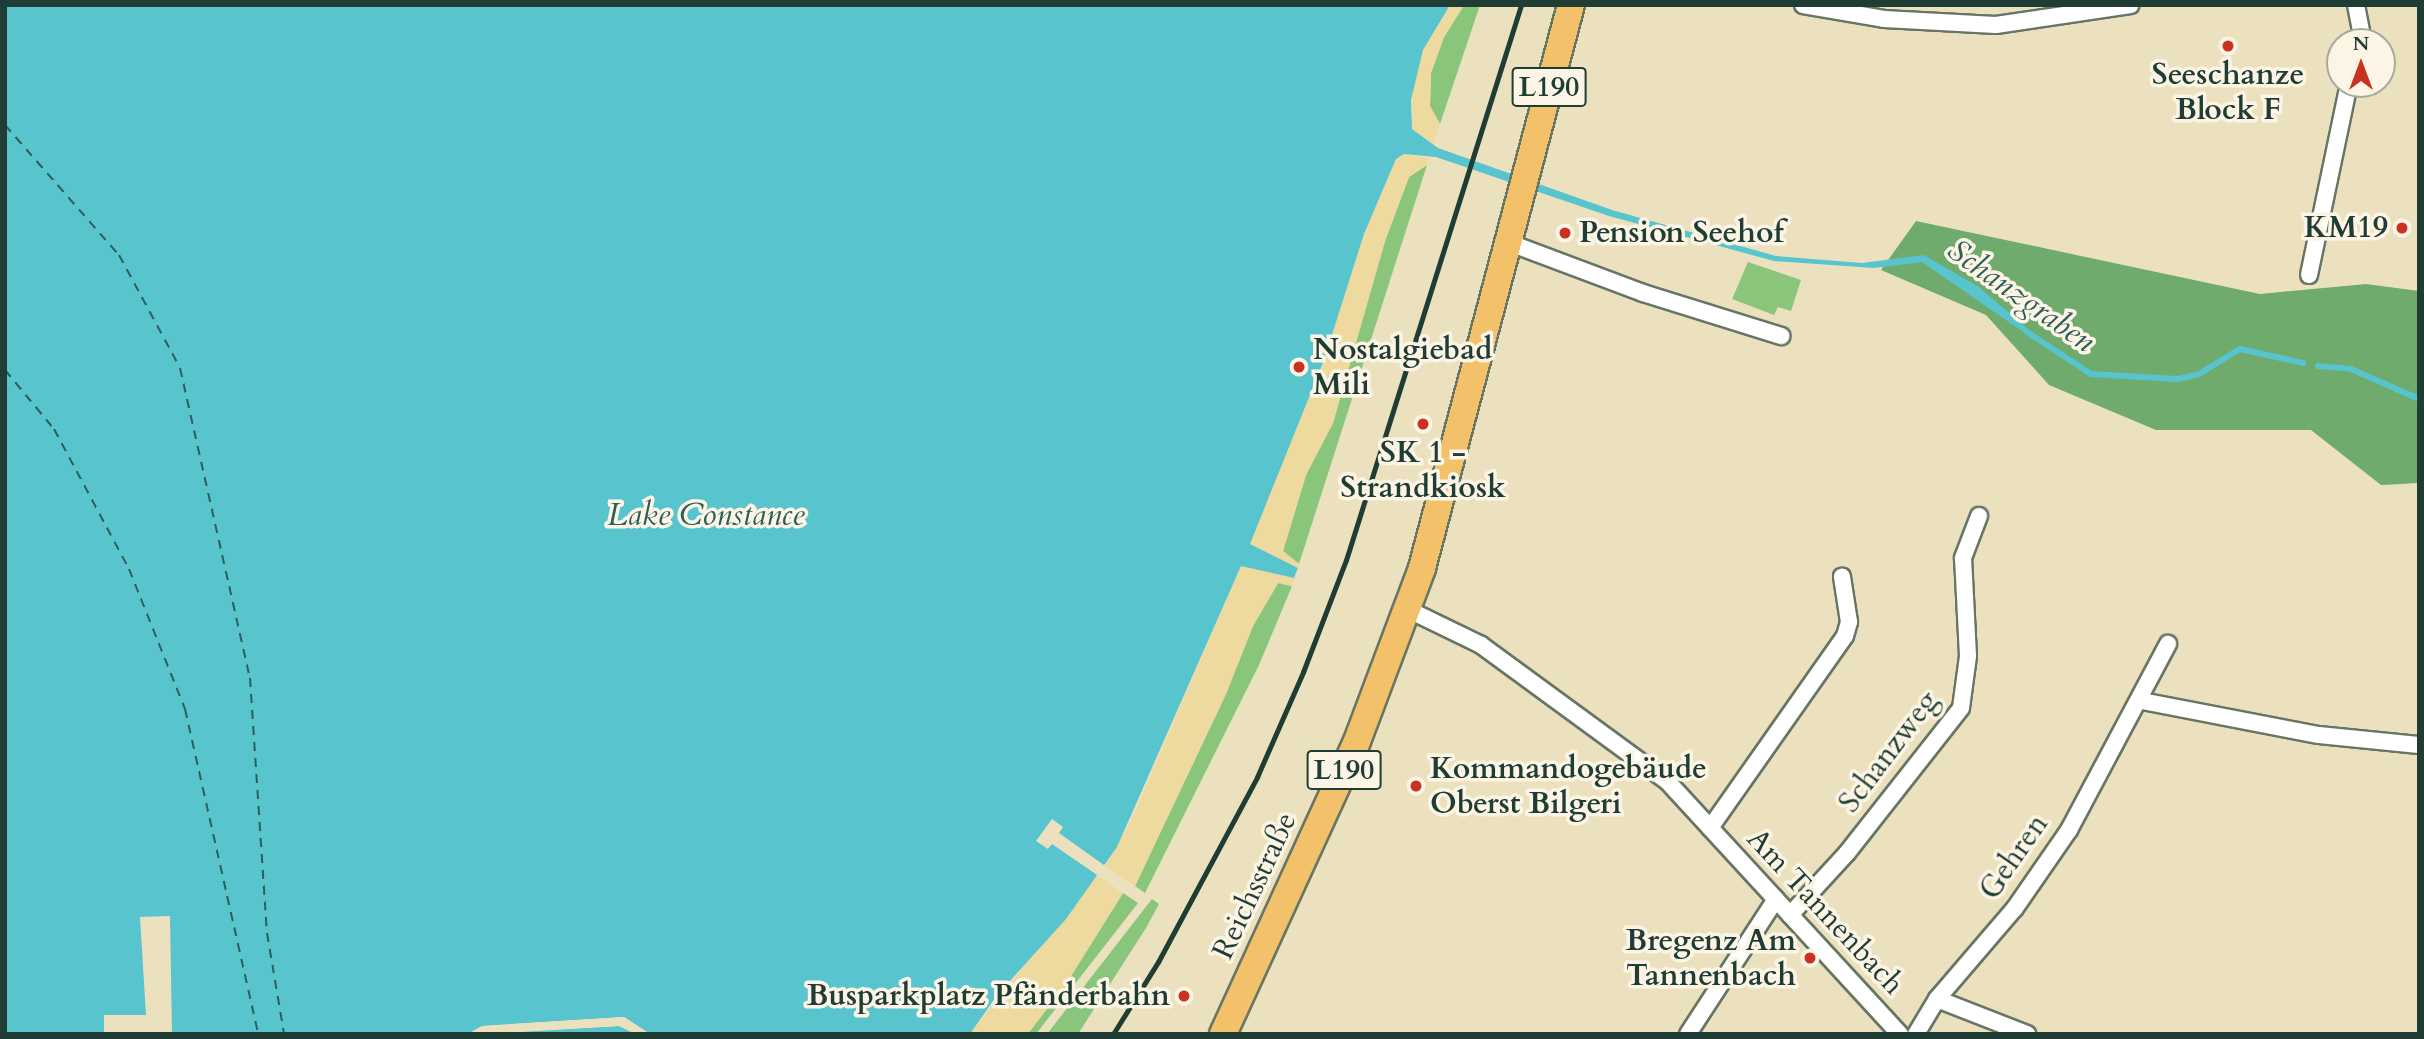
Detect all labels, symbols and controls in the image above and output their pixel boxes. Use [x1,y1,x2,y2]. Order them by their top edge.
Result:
north arrow [2326,28,2396,98]
text: N [2353,31,2369,57]
marker: Seeschanze Block F [2220,38,2236,54]
place label: Seeschanze Block F [2152,57,2304,127]
road number: L190 [1510,62,1588,112]
place label: KM19 [2304,210,2388,246]
place label: Pension Seehof [1579,215,1784,251]
marker: KM19 [2394,220,2410,236]
marker: Pension Seehof [1557,225,1573,241]
water label: Schanzgraben [1940,231,2102,361]
place label: Nostalgiebad Mili [1313,332,1492,402]
marker: Nostalgiebad Mili [1291,359,1307,375]
marker: SK 1 - Strandkiosk [1415,416,1431,432]
place label: SK 1 - Strandkiosk [1340,435,1506,505]
water label: Lake Constance [607,496,805,534]
street label: Schanzweg [1832,684,1946,820]
road number: L190 [1306,746,1382,794]
place label: Kommandogebäude Oberst Bilgeri [1430,751,1707,822]
marker: Kommandogebäude Oberst Bilgeri [1408,778,1424,794]
street label: Reichsstraße [1205,807,1305,965]
street label: Gehren [1972,808,2056,906]
street label: Am Tannenbach [1739,822,1911,1002]
place label: Bregenz Am Tannenbach [1626,923,1796,993]
marker: Bregenz Am Tannenbach [1802,950,1818,966]
place label: Busparkplatz Pfänderbahn [807,978,1170,1014]
marker: Busparkplatz Pfänderbahn [1176,988,1192,1004]

